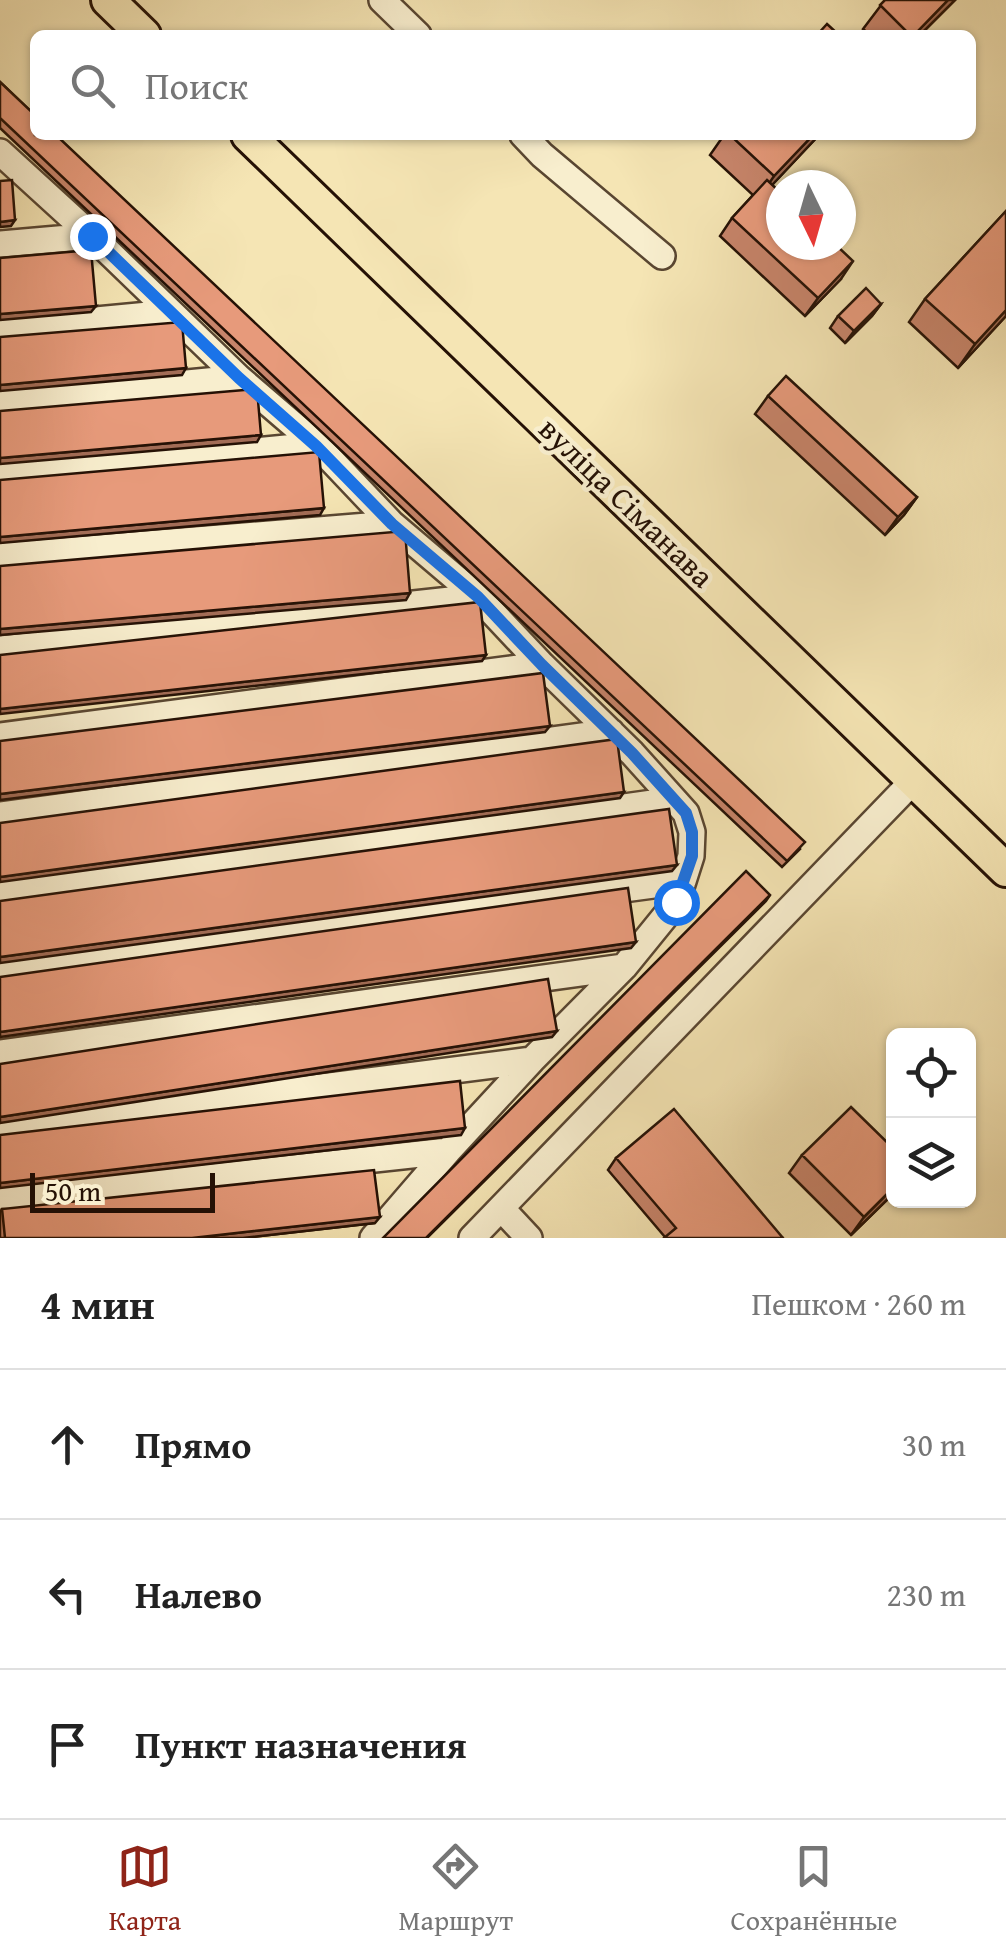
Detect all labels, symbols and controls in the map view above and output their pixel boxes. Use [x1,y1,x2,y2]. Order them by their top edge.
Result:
search box [30,30,976,140]
text: Поиск [145,57,248,113]
icon: search [65,58,120,113]
north arrow [766,170,856,260]
route end [70,214,116,260]
street label: вуліца Сіманава [529,406,726,599]
route start [654,880,700,926]
map controls [886,1028,976,1208]
button: locate [886,1028,976,1118]
button: layers [886,1118,976,1208]
scale bar [30,1168,215,1212]
text: 50 m [45,1170,101,1211]
text: 4 мин [40,1273,155,1334]
text: Пешком · 260 m [751,1280,966,1327]
text: Прямо [135,1416,251,1472]
icon: ahead [40,1417,95,1472]
text: 30 m [902,1421,966,1468]
text: Налево [135,1566,262,1622]
icon: left [40,1567,95,1622]
text: 230 m [887,1571,966,1618]
text: Пункт назначения [135,1716,467,1772]
icon: arrive [40,1717,95,1772]
tab: Карта [109,1839,181,1940]
tab: Маршрут [399,1839,513,1940]
tab: Сохранённые [730,1839,897,1940]

